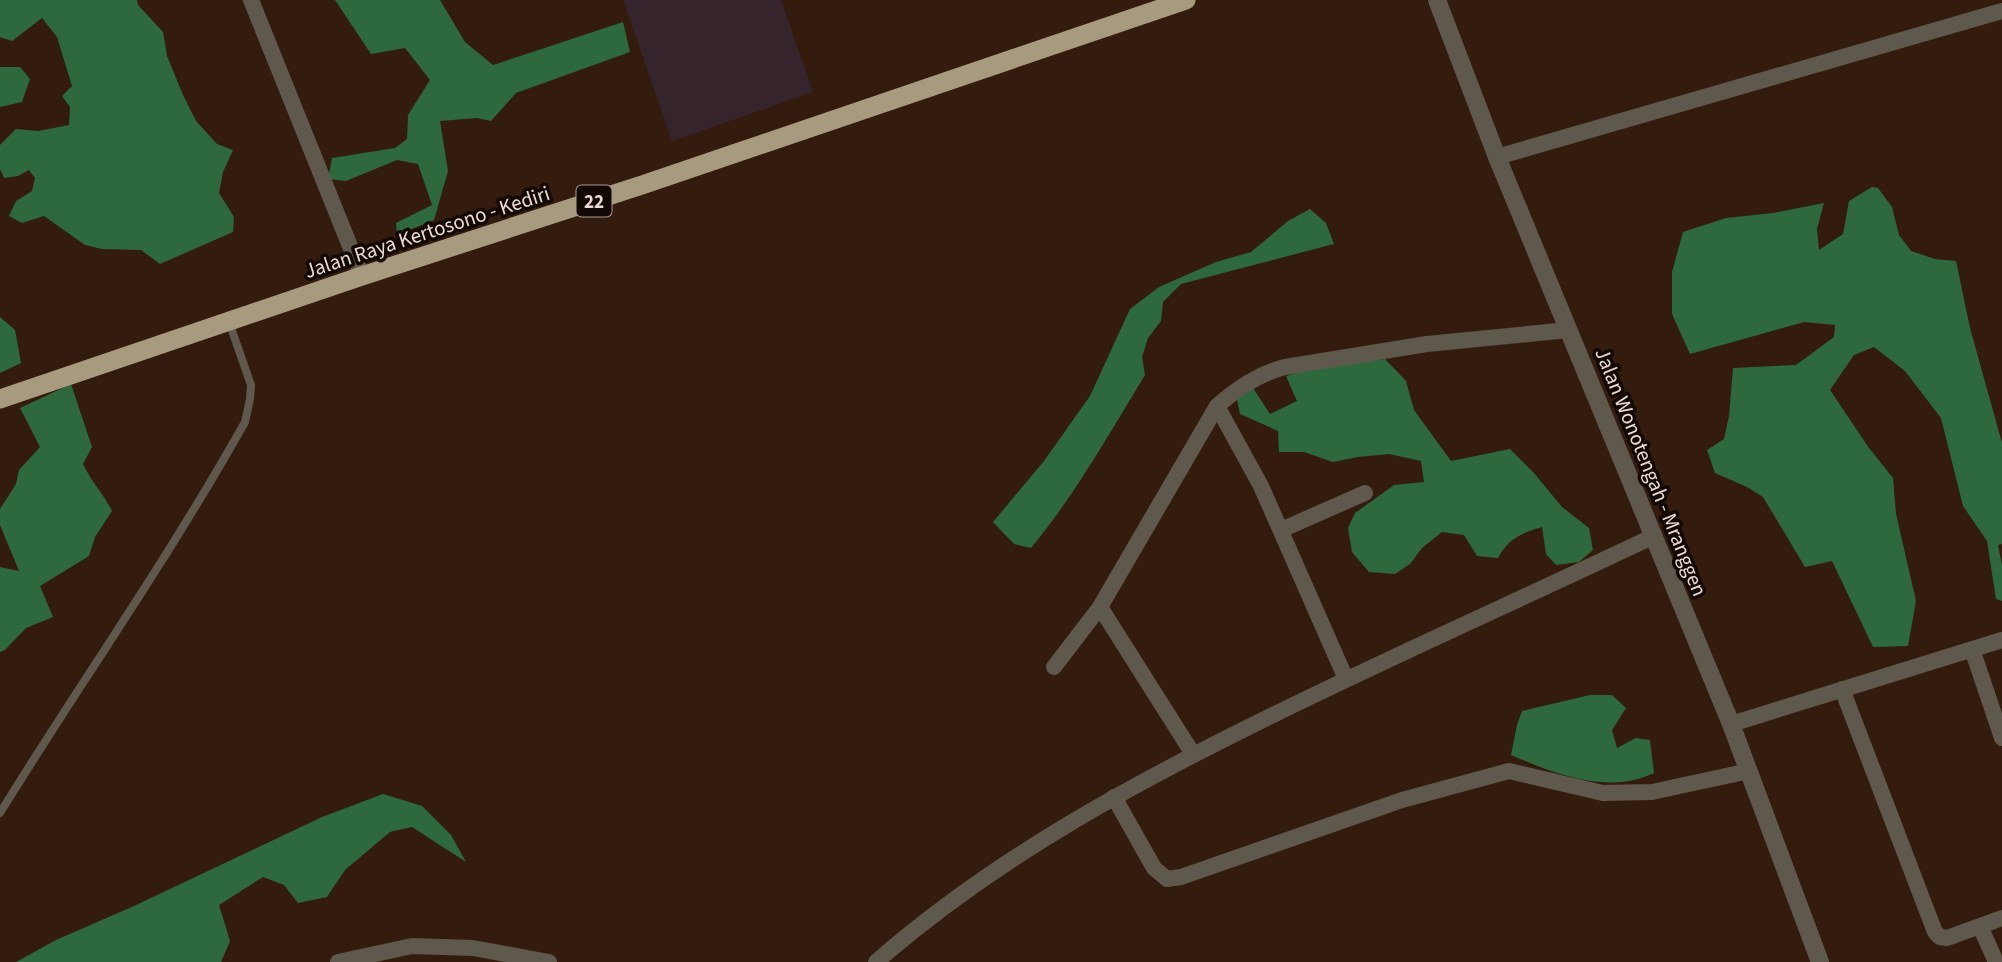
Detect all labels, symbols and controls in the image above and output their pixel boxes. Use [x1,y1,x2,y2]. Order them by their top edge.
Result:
street label: Jalan Raya Kertosono - Kediri [300,178,554,286]
road number: 22 [576,186,612,216]
street label: Jalan Wonotengah - Mranggen [1587,343,1715,601]

